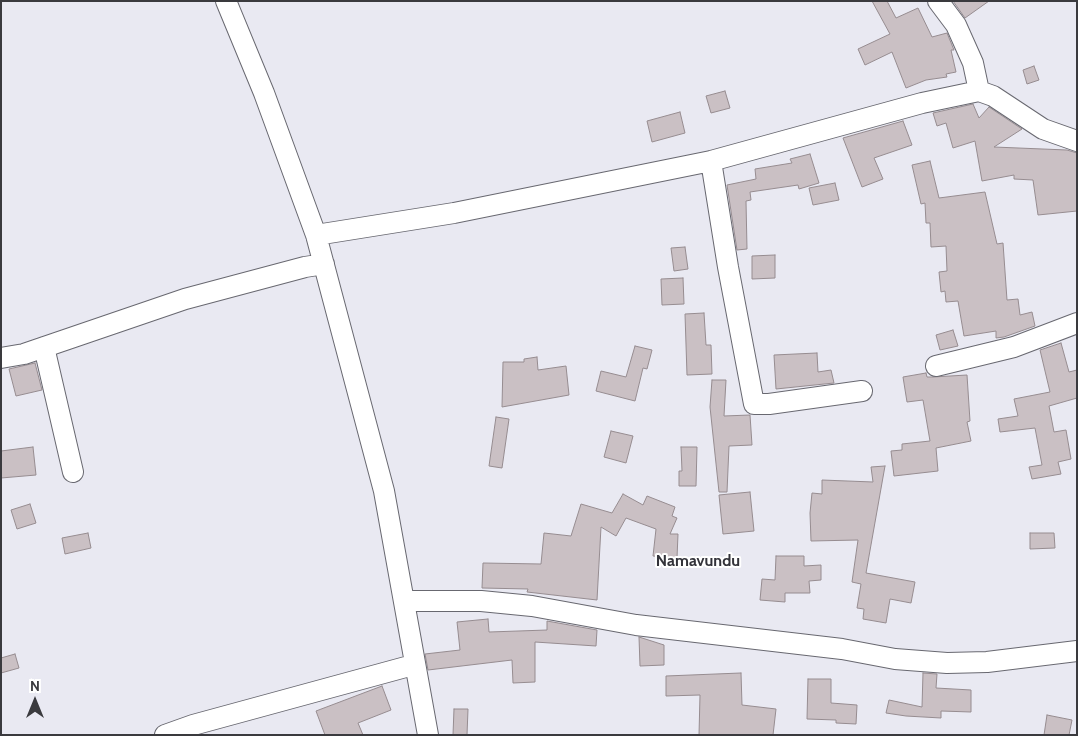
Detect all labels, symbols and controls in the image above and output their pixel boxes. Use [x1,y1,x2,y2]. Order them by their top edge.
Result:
district label: Namavundu [656,551,740,571]
north arrow [10,676,60,726]
text: N [30,677,40,695]

